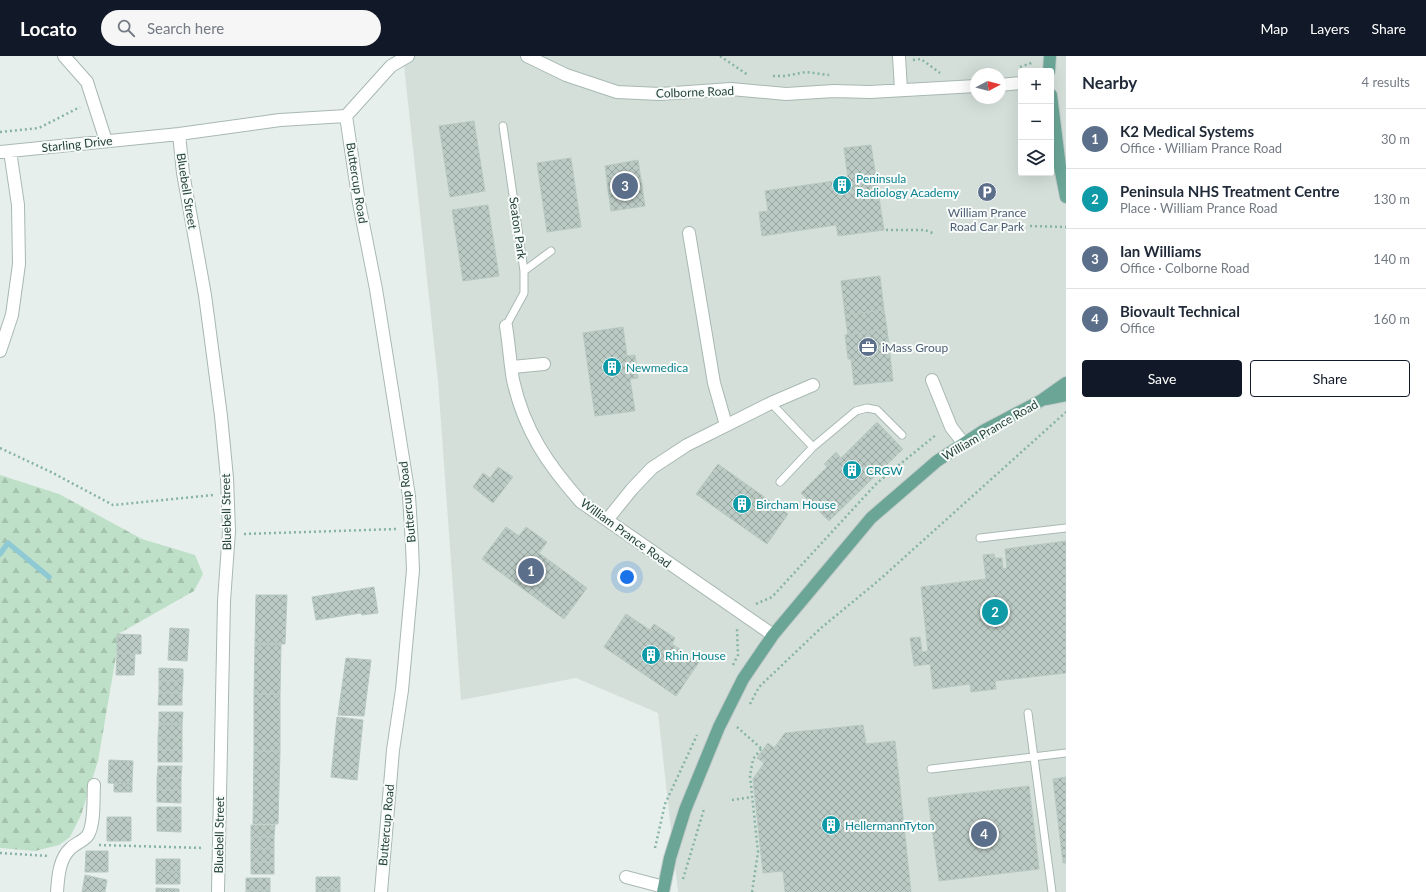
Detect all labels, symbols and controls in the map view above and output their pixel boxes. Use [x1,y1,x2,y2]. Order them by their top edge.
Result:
search box [101,10,381,46]
text: Locato [20,17,77,40]
icon: search [115,17,137,39]
text: Search here [147,19,224,37]
text: Map [1260,20,1288,37]
text: Layers [1310,20,1350,37]
text: Share [1372,20,1406,37]
north arrow [970,68,1006,104]
map controls [1018,68,1054,176]
button: + [1018,68,1054,104]
text: Nearby [1082,72,1137,93]
text: 4 results [1362,74,1410,90]
street label: Colborne Road [656,83,734,101]
button: − [1018,104,1054,140]
text: K2 Medical Systems [1120,122,1254,140]
text: 1 [1091,131,1099,147]
text: 30 m [1381,131,1410,147]
street label: Starling Drive [41,133,113,155]
button: layers [1018,140,1054,176]
text: Office · William Prance Road [1120,140,1282,156]
street label: Buttercup Road [343,141,371,225]
street label: Bluebell Street [174,152,201,231]
pin: 3 [612,171,638,201]
place label: Peninsula Radiology Academy [856,171,960,200]
building icon: Peninsula Radiology Academy [831,174,853,196]
parking icon: William Prance Road Car Park [976,181,998,203]
text: Peninsula NHS Treatment Centre [1120,182,1339,200]
text: 2 [1091,191,1099,207]
text: 130 m [1373,191,1410,207]
street label: Seaton Park [506,196,530,261]
text: Place · William Prance Road [1120,200,1278,216]
place label: William Prance Road Car Park [948,205,1026,234]
text: Ian Williams [1120,242,1201,260]
text: 3 [1091,251,1099,267]
text: 140 m [1373,251,1410,267]
text: Office · Colborne Road [1120,260,1250,276]
text: Biovault Technical [1120,302,1240,320]
text: 4 [1091,311,1099,327]
text: 160 m [1373,311,1410,327]
text: Office [1120,320,1155,336]
office icon: iMass Group [857,336,879,358]
place label: iMass Group [882,340,948,355]
building icon: Newmedica [601,356,623,378]
place label: Newmedica [626,360,688,375]
button: Save [1082,360,1242,397]
button: Share [1250,360,1410,397]
street label: William Prance Road [939,396,1041,464]
building icon: CRGW [841,459,863,481]
street label: Buttercup Road [395,461,419,543]
place label: CRGW [866,463,903,478]
street label: Bluebell Street [218,473,234,551]
building icon: Bircham House [731,493,753,515]
street label: William Prance Road [578,495,674,571]
place label: Bircham House [756,497,836,512]
pin: 1 [518,556,544,586]
your location [617,567,637,587]
pin: 2 [982,597,1008,627]
building icon: Rhin House [640,644,662,666]
place label: Rhin House [665,648,726,663]
street label: Buttercup Road [375,784,397,866]
street label: Bluebell Street [211,796,227,874]
building icon: HellermannTyton [820,814,842,836]
place label: HellermannTyton [845,818,934,833]
pin: 4 [971,819,997,849]

